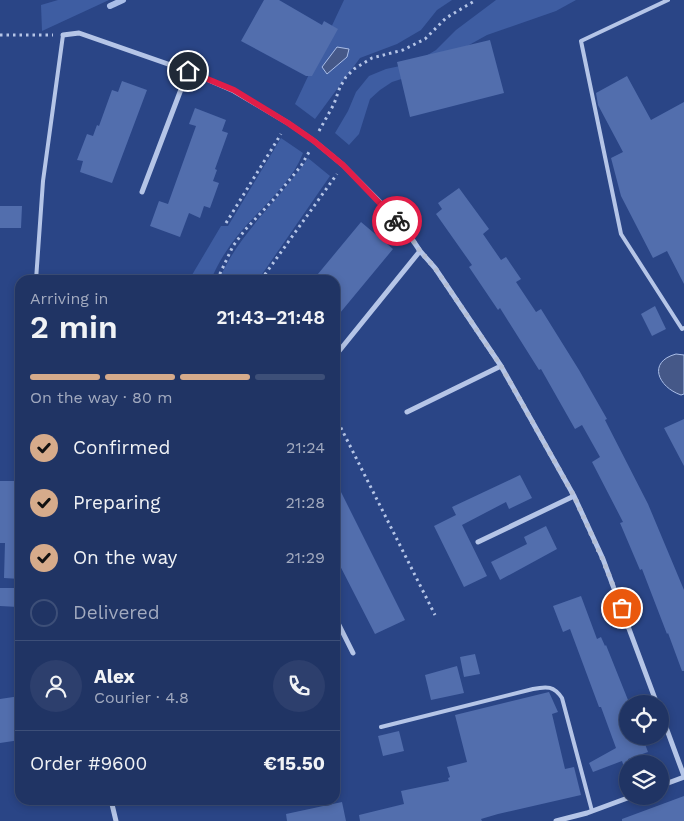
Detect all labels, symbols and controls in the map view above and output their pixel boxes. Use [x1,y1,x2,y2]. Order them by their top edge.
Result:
pin [167,50,209,92]
icon: home [174,57,202,85]
courier [372,196,422,246]
icon: bike [383,207,411,235]
text: Arriving in [30,289,108,308]
text: 21:43–21:48 [216,306,325,329]
text: 2 min [30,308,118,346]
text: On the way · 80 m [30,388,173,407]
icon: check [30,434,58,462]
text: Confirmed [73,436,170,459]
text: 21:24 [286,438,325,457]
icon: check [30,489,58,517]
text: Preparing [73,491,160,514]
text: 21:28 [286,493,325,512]
icon: check [30,544,58,572]
text: On the way [73,546,177,569]
text: 21:29 [285,548,325,567]
pin [601,587,643,629]
icon: bag [608,594,636,622]
text: Delivered [73,601,160,624]
button: person [30,660,82,712]
button: phone [273,660,325,712]
text: Alex [94,665,135,688]
text: Courier · 4.8 [94,688,189,707]
map controls [619,695,669,805]
button: locate [619,695,669,745]
text: Order #9600 [30,752,147,775]
text: €15.50 [264,752,325,775]
button: layers [619,755,669,805]

